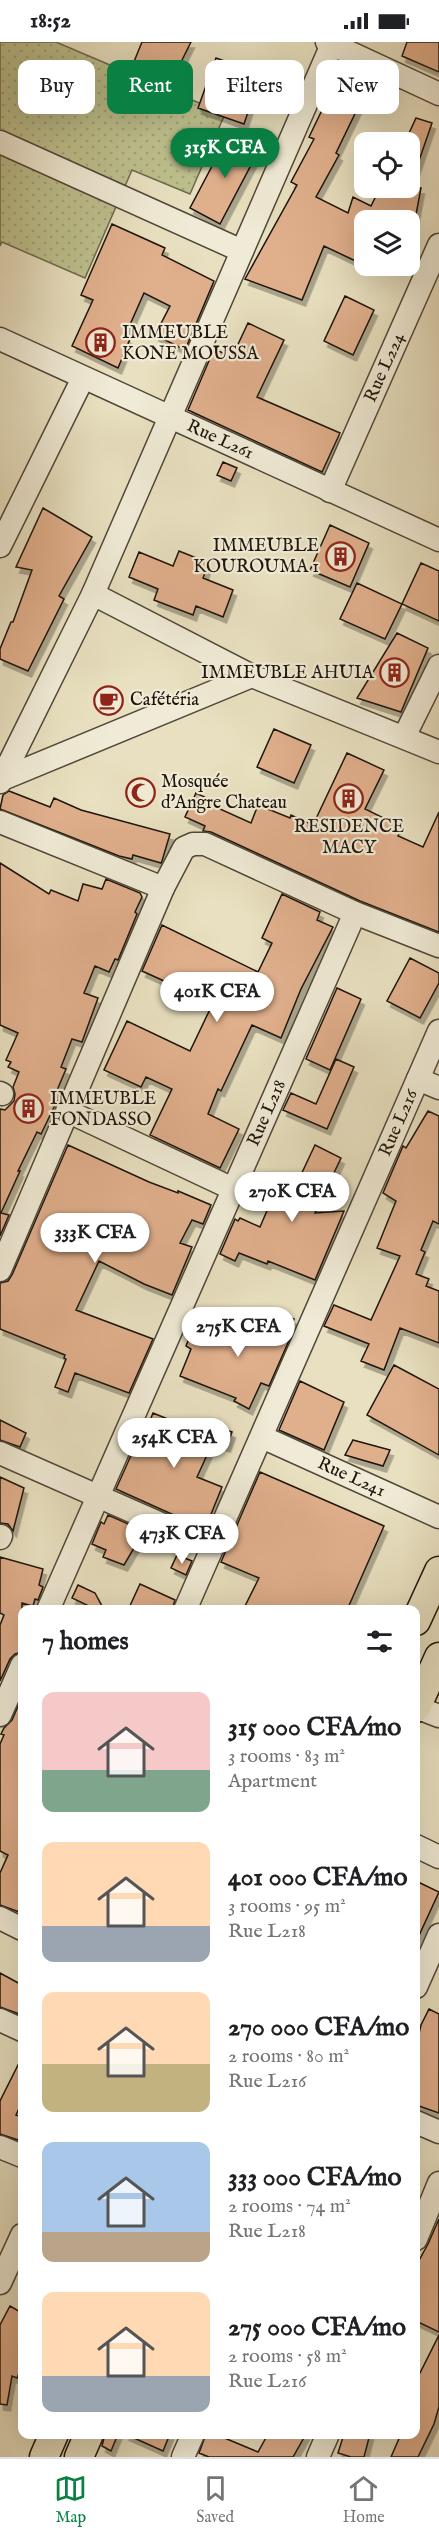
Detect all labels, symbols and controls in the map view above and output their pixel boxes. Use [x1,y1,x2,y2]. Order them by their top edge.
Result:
text: 18:52 [30,7,71,35]
chip: Buy [18,60,95,114]
chip: Rent [107,60,193,114]
chip: Filters [205,60,304,114]
chip: New [316,60,399,114]
pin: 315K CFA [163,128,287,179]
map controls [354,132,420,276]
button: locate [354,132,420,198]
text: 315K CFA [185,135,265,160]
button: layers [354,210,420,276]
place label: IMMEUBLE KONE MOUSSA [122,322,259,366]
building icon: IMMEUBLE KONE MOUSSA [85,327,117,359]
street label: Rue L224 [359,329,410,406]
street label: Rue L261 [183,415,257,465]
place label: IMMEUBLE KOUROUMA 1 [193,535,319,579]
building icon: IMMEUBLE KOUROUMA 1 [324,540,356,572]
building icon: IMMEUBLE AHUIA [379,657,411,689]
place label: IMMEUBLE AHUIA [201,662,375,685]
cafe icon: Cafétéria [93,684,125,716]
place label: Cafétéria [130,689,199,712]
place label: Mosquée d'Angre Chateau [161,771,287,815]
mosque icon: Mosquée d'Angre Chateau [124,776,156,808]
building icon: RESIDENCE MACY [333,782,365,814]
place label: RESIDENCE MACY [294,816,404,860]
pin: 401K CFA [155,972,279,1023]
text: 401K CFA [174,979,260,1004]
street label: Rue L218 [242,1076,292,1150]
street label: Rue L216 [374,1085,424,1160]
place label: IMMEUBLE FONDASSO [50,1088,156,1132]
building icon: IMMEUBLE FONDASSO [13,1093,45,1125]
pin: 270K CFA [230,1172,354,1223]
text: 270K CFA [248,1179,336,1204]
pin: 333K CFA [33,1213,157,1264]
text: 333K CFA [54,1220,136,1245]
pin: 275K CFA [176,1307,300,1358]
text: 275K CFA [196,1314,280,1339]
pin: 254K CFA [112,1418,236,1469]
text: 254K CFA [131,1425,217,1450]
street label: Rue L241 [314,1452,389,1503]
pin: 473K CFA [120,1514,244,1565]
text: 473K CFA [140,1521,224,1546]
text: 7 homes [42,1625,129,1658]
icon: filters [363,1625,396,1658]
text: 315 000 CFA/mo [228,1711,401,1744]
icon: home [90,1716,162,1788]
text: 3 rooms · 83 m² [228,1744,345,1769]
text: Apartment [228,1769,317,1794]
text: 401 000 CFA/mo [228,1861,408,1894]
icon: home [90,1866,162,1938]
text: 3 rooms · 95 m² [228,1894,346,1919]
text: Rue L218 [228,1919,306,1944]
text: 270 000 CFA/mo [228,2011,409,2044]
icon: home [90,2016,162,2088]
text: 2 rooms · 80 m² [228,2044,349,2069]
text: Rue L216 [228,2069,307,2094]
text: 333 000 CFA/mo [228,2161,402,2194]
icon: home [90,2166,162,2238]
text: 2 rooms · 74 m² [228,2194,351,2219]
text: Rue L218 [228,2219,306,2244]
text: 275 000 CFA/mo [228,2311,406,2344]
icon: home [90,2316,162,2388]
text: 2 rooms · 58 m² [228,2344,347,2369]
text: Rue L216 [228,2369,307,2394]
tab: Map [54,2472,87,2528]
tab: Saved [196,2472,234,2528]
tab: Home [343,2472,385,2528]

